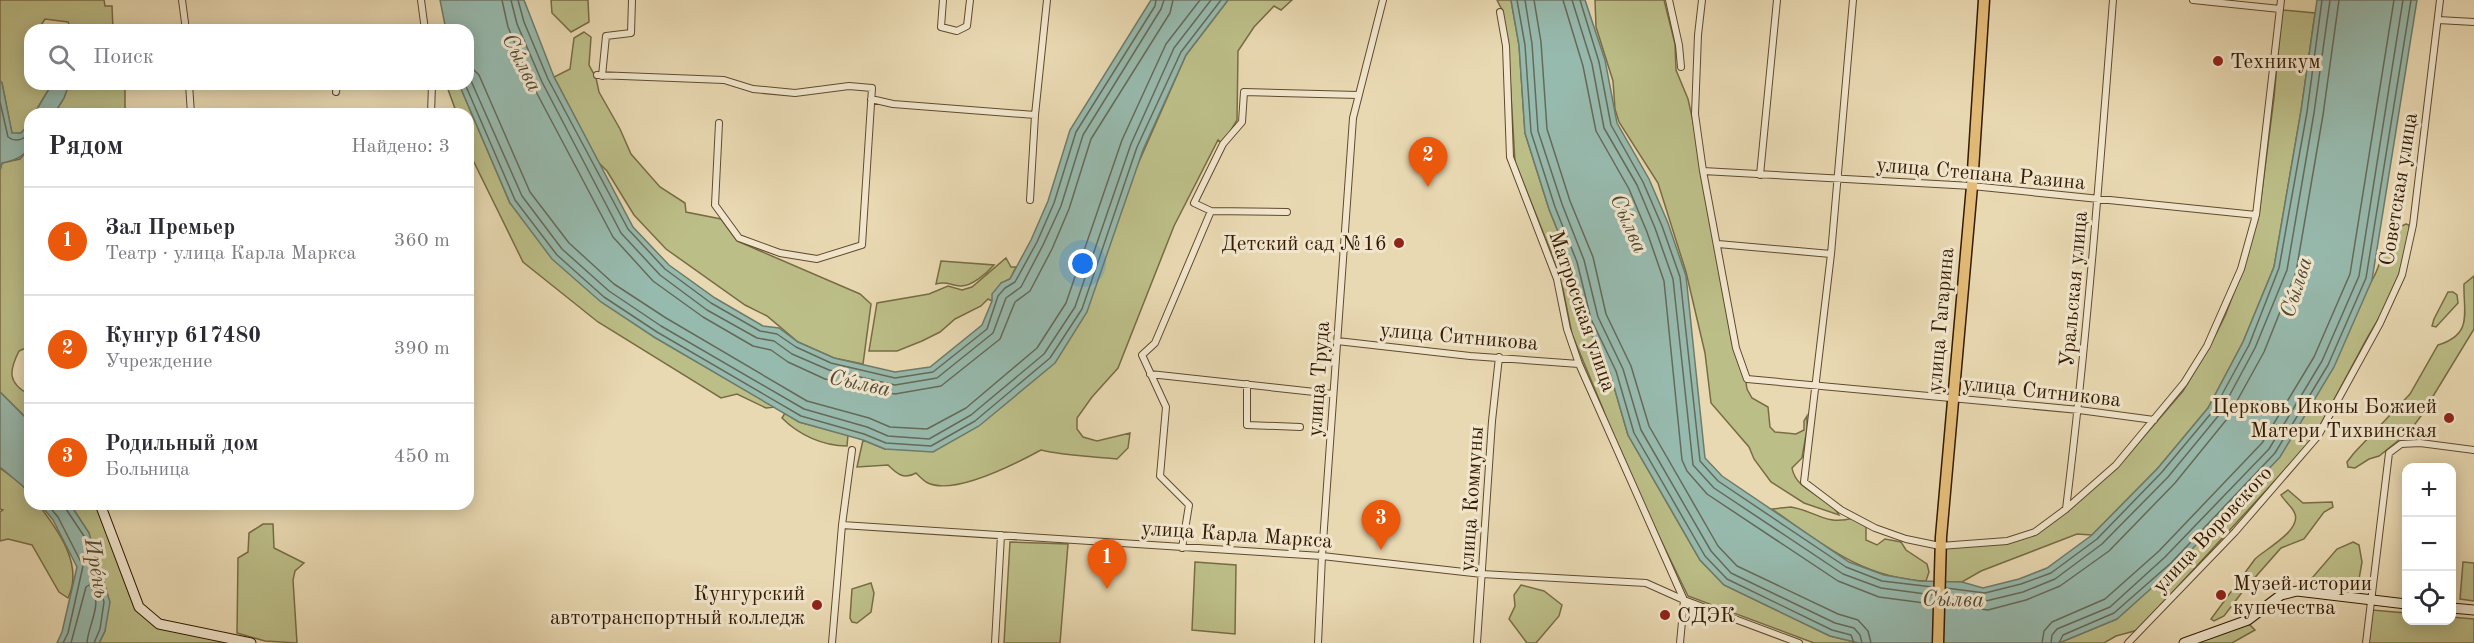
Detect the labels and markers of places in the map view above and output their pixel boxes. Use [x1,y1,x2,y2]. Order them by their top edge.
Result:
place label: Техникум [2230,52,2321,73]
marker: Техникум [2211,54,2225,68]
pin: 2 [1408,138,1448,187]
place label: Детский сад №16 [1221,234,1387,255]
marker: Детский сад №16 [1392,236,1406,250]
place label: Церковь Иконы Божией Матери Тихвинская [2212,397,2437,442]
marker: Церковь Иконы Божией Матери Тихвинская [2442,411,2456,425]
pin: 3 [1362,500,1400,550]
pin: 1 [1088,540,1126,589]
place label: Музей истории купечества [2233,574,2372,619]
place label: Кунгурский автотранспортный колледж [550,584,805,629]
marker: Музей истории купечества [2214,588,2228,602]
marker: Кунгурский автотранспортный колледж [810,598,824,612]
place label: СДЭК [1677,606,1735,627]
marker: СДЭК [1658,608,1672,622]

